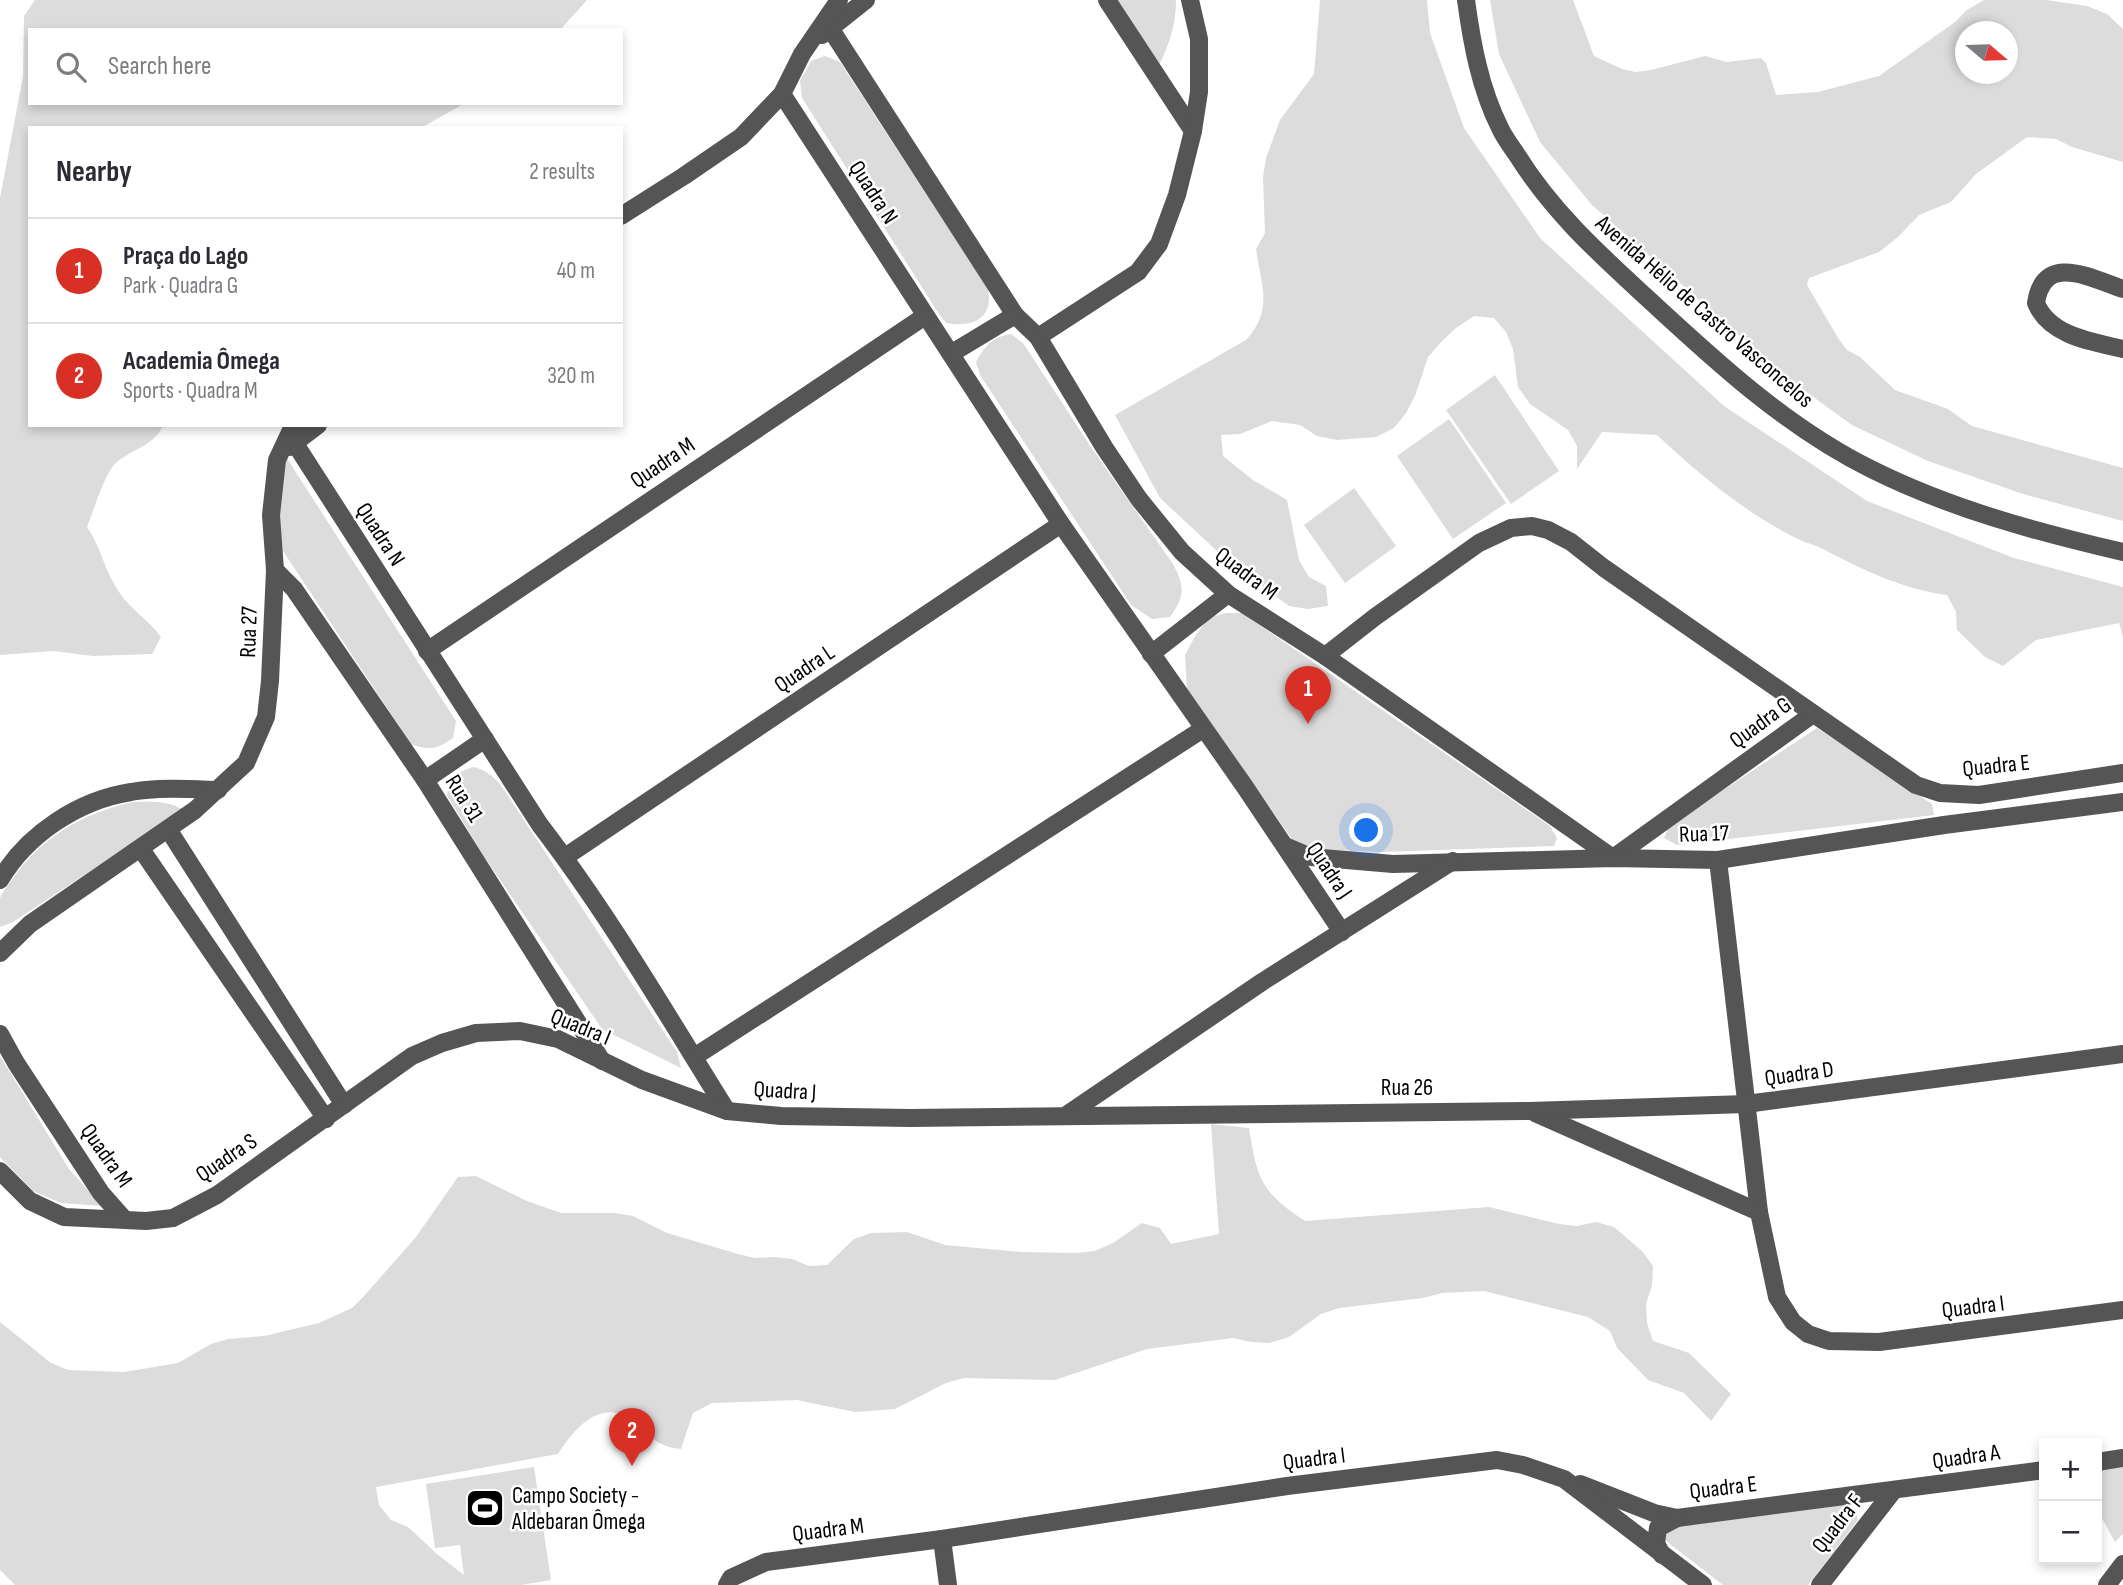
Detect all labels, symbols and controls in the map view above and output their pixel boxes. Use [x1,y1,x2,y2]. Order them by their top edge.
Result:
north arrow [1955,21,2018,84]
search box [28,28,623,105]
icon: search [52,48,90,86]
text: Search here [108,51,211,82]
text: Nearby [56,154,132,190]
street label: Quadra N [842,156,904,229]
text: 2 results [529,158,595,186]
street label: Avenida Hélio de Castro Vasconcelos [1589,209,1819,414]
text: Praça do Lago [123,241,248,272]
text: 1 [74,257,84,285]
text: 40 m [557,257,595,285]
text: Park · Quadra G [123,272,238,300]
text: Academia Ômega [123,346,280,377]
text: 2 [74,362,84,390]
text: 320 m [547,362,595,390]
text: Sports · Quadra M [123,377,258,405]
street label: Quadra M [625,431,700,495]
street label: Quadra N [349,498,411,571]
street label: Quadra M [1209,541,1283,607]
street label: Rua 27 [234,606,264,658]
street label: Quadra L [769,638,840,699]
pin: 1 [1285,666,1331,724]
street label: Quadra G [1724,691,1797,755]
street label: Quadra E [1961,749,2031,783]
street label: Rua 31 [439,770,489,827]
your location [1349,813,1383,847]
street label: Rua 17 [1679,819,1729,849]
street label: Quadra J [1300,837,1358,904]
street label: Quadra I [546,1002,615,1052]
street label: Quadra D [1763,1055,1835,1093]
street label: Rua 26 [1381,1074,1433,1102]
street label: Quadra J [753,1075,817,1107]
street label: Quadra M [74,1118,138,1193]
street label: Quadra S [191,1127,263,1188]
street label: Quadra I [1940,1289,2006,1325]
pin: 2 [609,1408,655,1466]
street label: Quadra A [1931,1438,2002,1476]
map controls [2039,1438,2102,1564]
button: + [2039,1438,2102,1501]
street label: Quadra I [1281,1441,1347,1477]
street label: Quadra E [1688,1470,1758,1506]
place label: Campo Society - Aldebaran Ômega [511,1482,645,1536]
sports icon: Campo Society - Aldebaran Ômega [464,1487,506,1529]
street label: Quadra F [1806,1489,1870,1559]
button: − [2039,1501,2102,1564]
street label: Quadra M [791,1512,865,1548]

